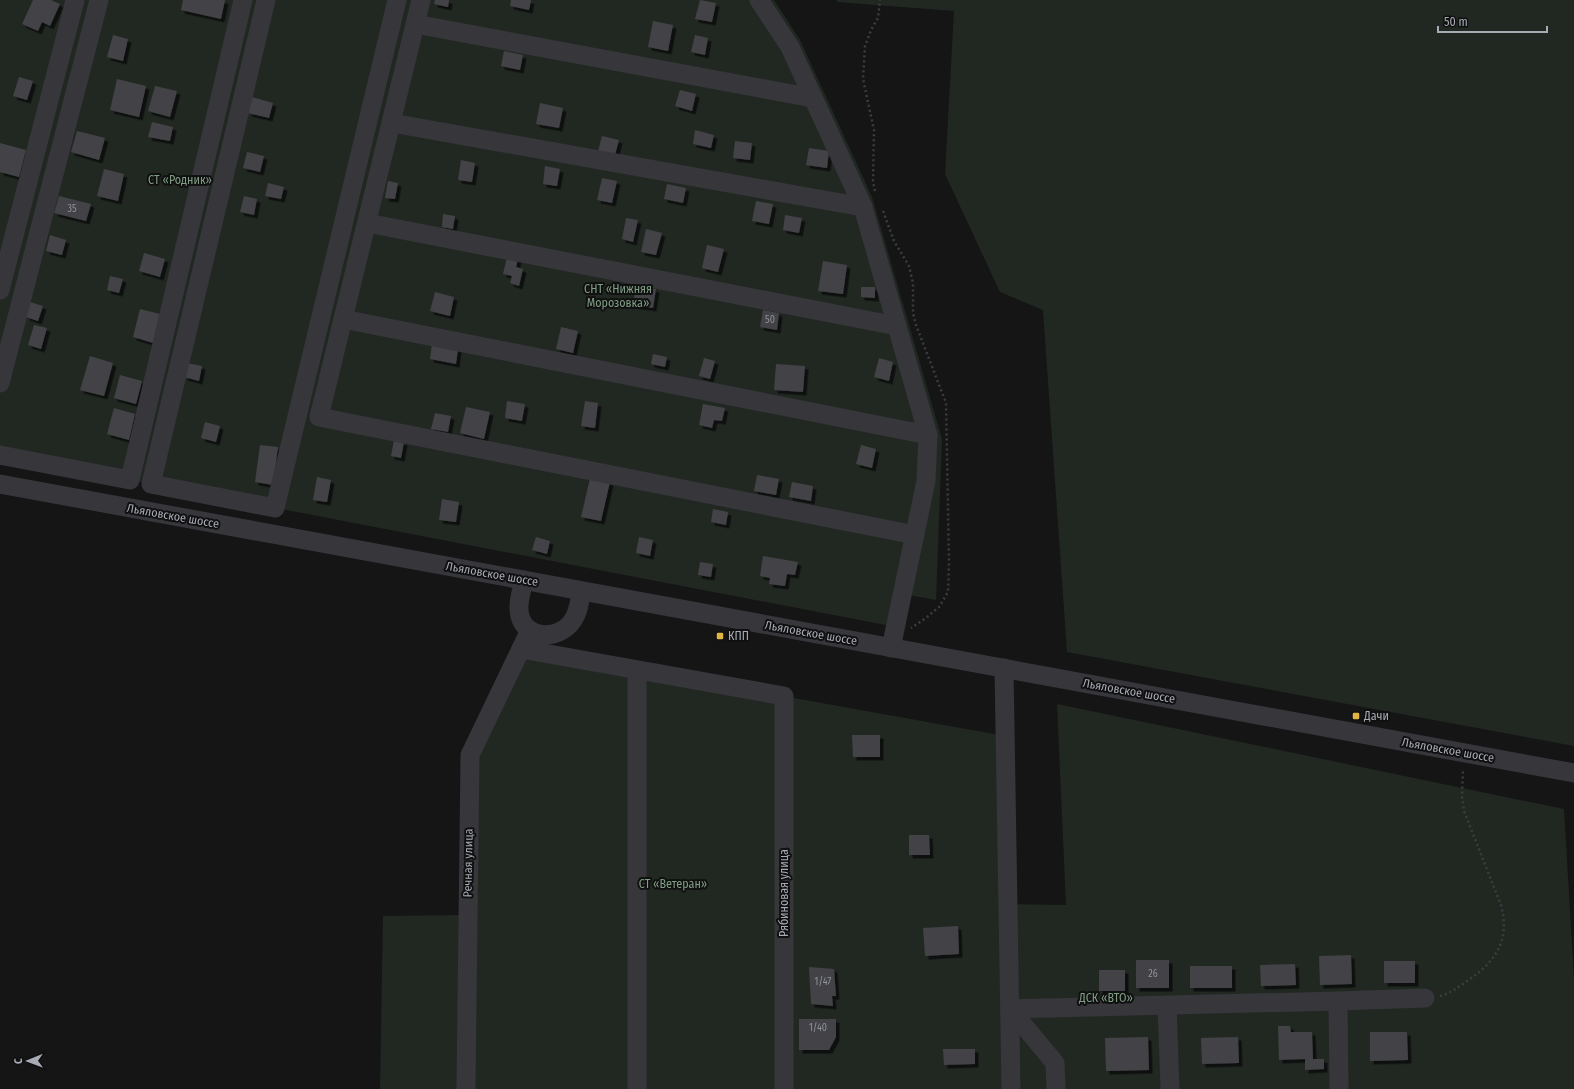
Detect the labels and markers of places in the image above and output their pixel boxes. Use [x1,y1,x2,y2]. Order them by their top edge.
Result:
place label: КПП [728,629,749,643]
marker: КПП [715,631,725,641]
place label: Дачи [1363,709,1389,723]
marker: Дачи [1351,711,1361,721]

